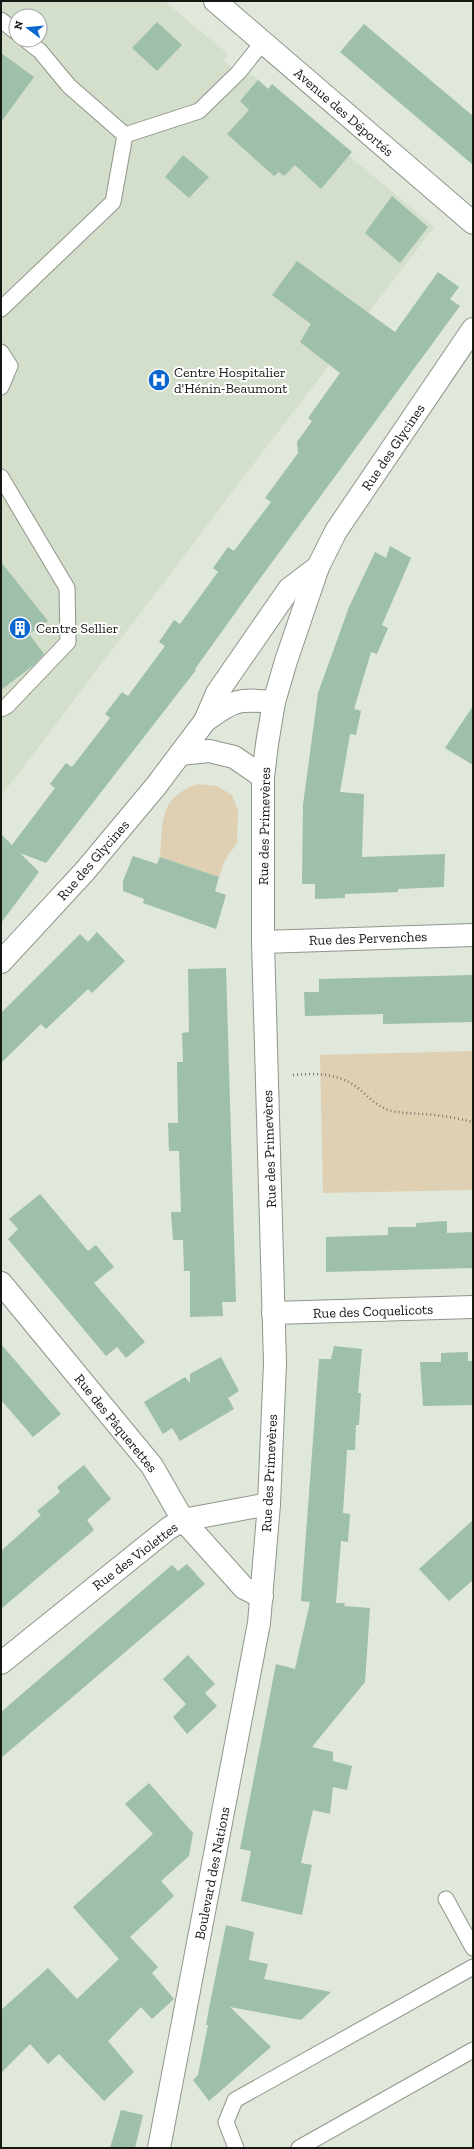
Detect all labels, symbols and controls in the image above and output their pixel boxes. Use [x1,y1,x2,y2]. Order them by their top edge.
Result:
north arrow [8,8,48,48]
text: N [11,19,26,31]
street label: Avenue des Déportés [290,65,397,160]
place label: Centre Hospitalier d'Hénin-Beaumont [174,364,288,397]
hospital icon: Centre Hospitalier d'Hénin-Beaumont [146,367,172,393]
street label: Rue des Glycines [358,401,429,494]
building icon: Centre Sellier [7,615,33,641]
place label: Centre Sellier [36,620,118,637]
street label: Rue des Primevères [255,767,274,885]
street label: Rue des Glycines [54,817,133,904]
street label: Rue des Pervenches [308,928,428,949]
street label: Rue des Primevères [259,1090,280,1208]
street label: Rue des Coquelicots [312,1301,434,1322]
street label: Rue des Pâquerettes [71,1371,161,1476]
street label: Rue des Primevères [258,1414,281,1532]
street label: Rue des Violettes [89,1519,181,1594]
street label: Boulevard des Nations [191,1805,234,1941]

